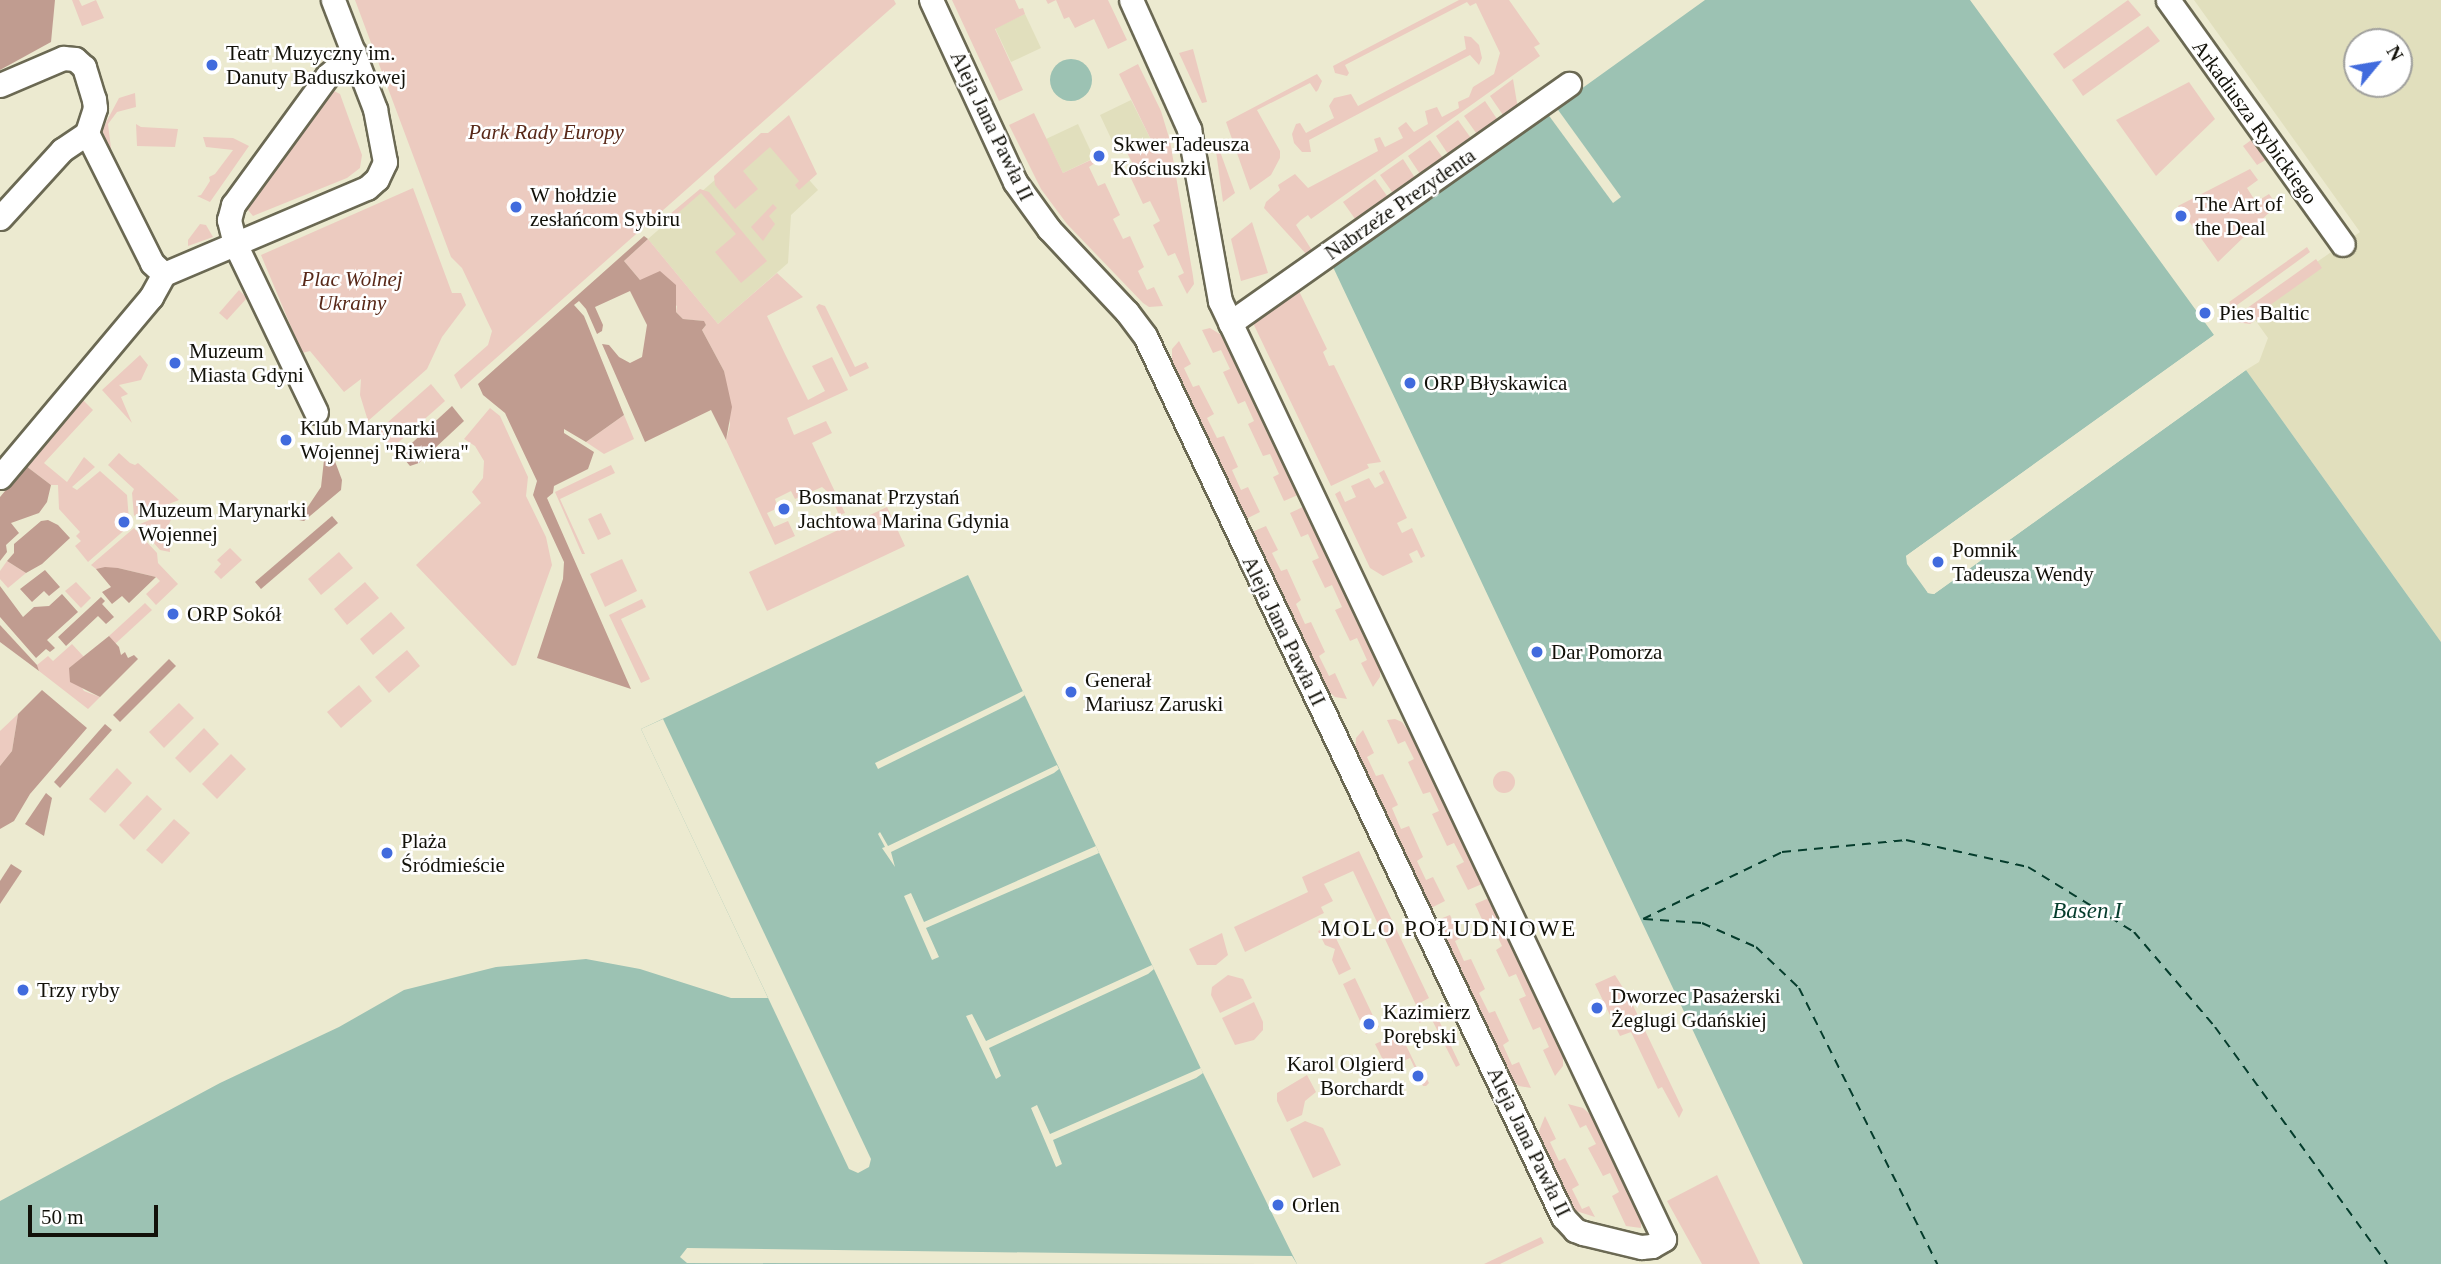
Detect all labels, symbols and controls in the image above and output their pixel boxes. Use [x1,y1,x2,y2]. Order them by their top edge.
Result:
north arrow [2343,28,2413,98]
street label: Arkadiusza Rybickiego [2187,35,2323,209]
place label: Teatr Muzyczny im. Danuty Baduszkowej [226,40,406,90]
text: N [2382,42,2407,64]
street label: Aleja Jana Pawła II [945,47,1039,205]
marker: Teatr Muzyczny im. Danuty Baduszkowej [204,57,220,73]
park label: Park Rady Europy [468,119,624,145]
place label: Skwer Tadeusza Kościuszki [1113,131,1250,181]
street label: Nabrzeże Prezydenta [1320,143,1480,265]
marker: Skwer Tadeusza Kościuszki [1091,148,1107,164]
place label: W hołdzie zesłańcom Sybiru [530,182,680,232]
place label: The Art of the Deal [2195,191,2284,241]
marker: W hołdzie zesłańcom Sybiru [508,199,524,215]
marker: The Art of the Deal [2173,208,2189,224]
park label: Plac Wolnej Ukrainy [301,266,403,316]
place label: Pies Baltic [2219,300,2309,326]
marker: Pies Baltic [2197,305,2213,321]
place label: Muzeum Miasta Gdyni [189,338,304,388]
marker: Muzeum Miasta Gdyni [167,355,183,371]
place label: ORP Błyskawica [1424,370,1568,396]
marker: ORP Błyskawica [1402,375,1418,391]
place label: Klub Marynarki Wojennej "Riwiera" [300,415,469,465]
marker: Klub Marynarki Wojennej "Riwiera" [278,432,294,448]
place label: Bosmanat Przystań Jachtowa Marina Gdynia [798,484,1009,534]
place label: Muzeum Marynarki Wojennej [138,497,307,547]
marker: Bosmanat Przystań Jachtowa Marina Gdynia [776,501,792,517]
marker: Muzeum Marynarki Wojennej [116,514,132,530]
place label: Pomnik Tadeusza Wendy [1952,537,2094,587]
street label: Aleja Jana Pawła II [1237,552,1331,710]
marker: Pomnik Tadeusza Wendy [1930,554,1946,570]
place label: ORP Sokół [187,601,282,627]
marker: ORP Sokół [165,606,181,622]
place label: Dar Pomorza [1551,639,1662,665]
marker: Dar Pomorza [1529,644,1545,660]
place label: Generał Mariusz Zaruski [1085,667,1223,717]
marker: Generał Mariusz Zaruski [1063,684,1079,700]
place label: Plaża Śródmieście [401,828,505,878]
marker: Plaża Śródmieście [379,845,395,861]
water label: Basen I [2052,897,2122,925]
district label: MOLO POŁUDNIOWE [1322,915,1576,943]
place label: Trzy ryby [37,977,120,1003]
marker: Trzy ryby [15,982,31,998]
place label: Dworzec Pasażerski Żeglugi Gdańskiej [1611,983,1781,1033]
place label: Kazimierz Porębski [1383,999,1470,1049]
marker: Dworzec Pasażerski Żeglugi Gdańskiej [1589,1000,1605,1016]
marker: Kazimierz Porębski [1361,1016,1377,1032]
place label: Karol Olgierd Borchardt [1287,1051,1404,1101]
street label: Aleja Jana Pawła II [1482,1063,1576,1221]
marker: Karol Olgierd Borchardt [1410,1068,1426,1084]
scale bar [32,1190,161,1234]
place label: Orlen [1292,1192,1340,1218]
marker: Orlen [1270,1197,1286,1213]
text: 50 m [41,1205,84,1229]

